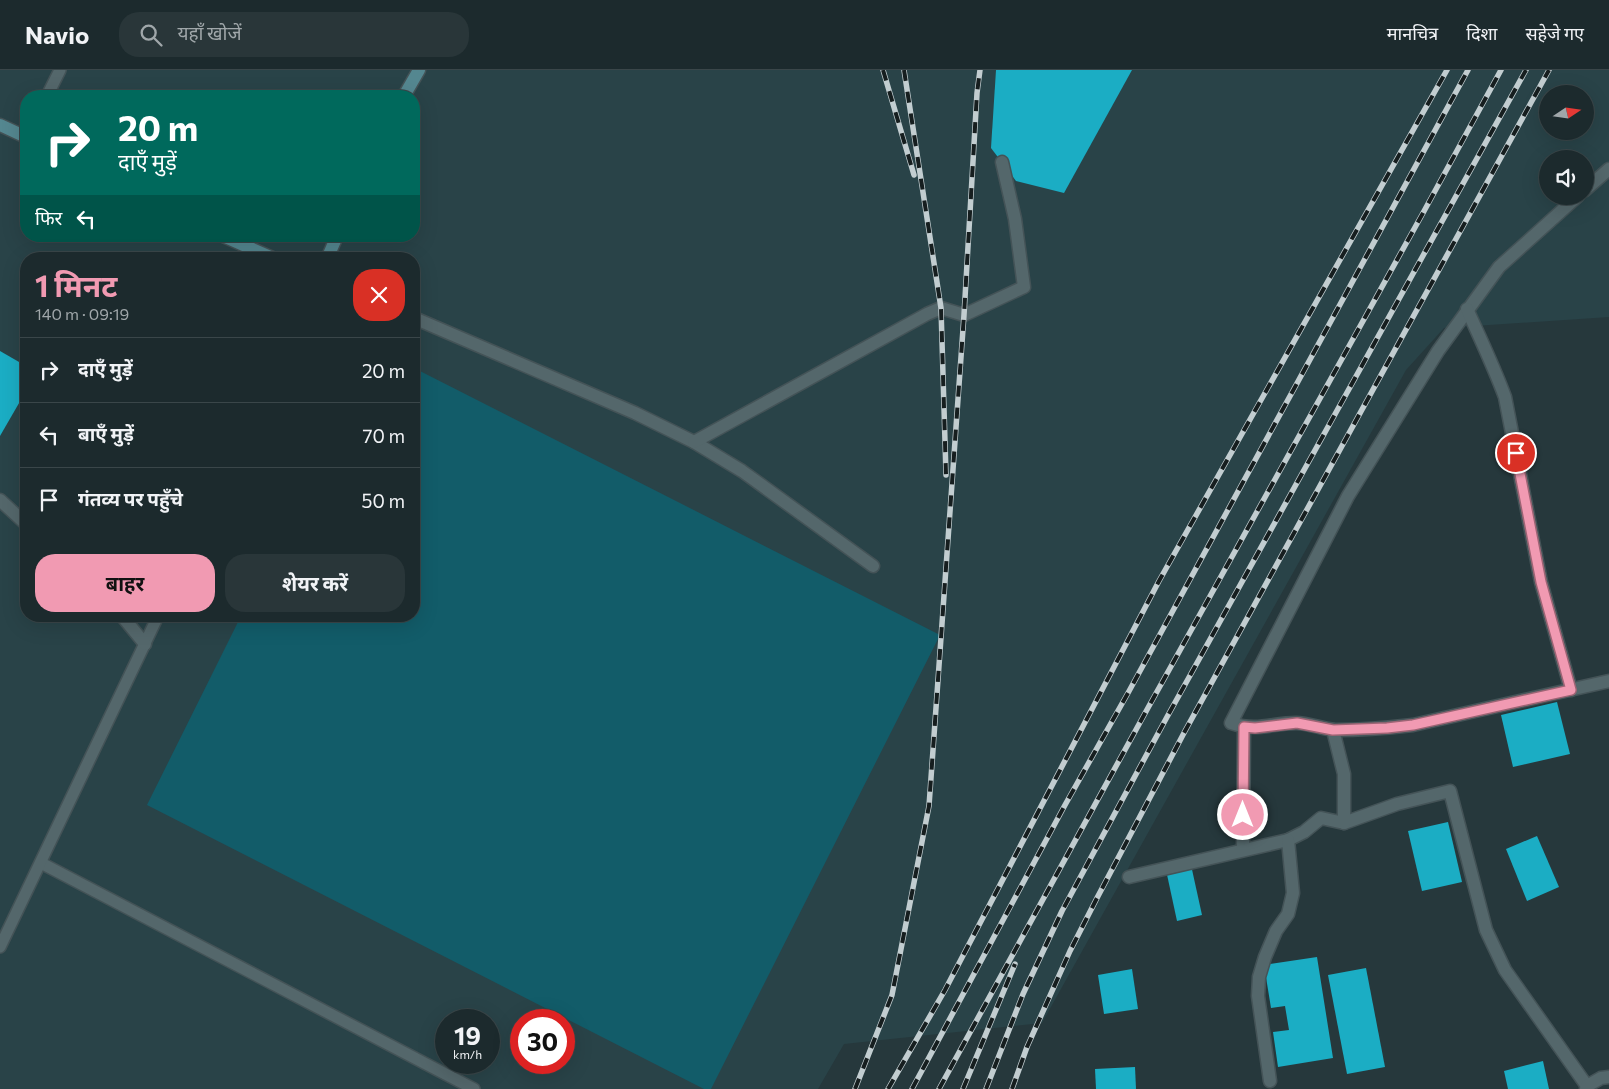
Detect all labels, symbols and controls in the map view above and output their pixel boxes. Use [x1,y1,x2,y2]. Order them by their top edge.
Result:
search box [119,12,469,57]
text: Navio [25,20,89,49]
icon: search [137,21,165,49]
text: यहाँ खोजें [177,21,242,44]
text: मानचित्र [1387,22,1438,44]
text: दिशा [1466,22,1497,44]
text: सहेजे गए [1525,22,1584,44]
north arrow [1539,85,1594,140]
map controls [1539,85,1594,205]
text: 20 m [118,105,198,148]
icon: right [35,110,100,175]
text: दाएँ मुड़ें [118,148,177,175]
button: sound [1539,150,1594,205]
icon: left [72,205,100,233]
text: फिर [35,206,62,229]
text: 1 मिनट [35,266,117,303]
button: close [353,269,405,321]
text: 140 m · 09:19 [35,304,129,323]
icon: right [35,356,63,384]
text: दाएँ मुड़ें [78,357,133,380]
text: 20 m [362,359,405,382]
icon: left [35,421,63,449]
text: बाएँ मुड़ें [78,422,134,445]
text: 70 m [362,424,405,447]
pin [1495,432,1537,474]
icon: arrive [1502,439,1530,467]
icon: arrive [35,486,63,514]
text: गंतव्य पर पहुँचे [78,487,183,510]
text: 50 m [361,489,405,512]
button: बाहर [35,554,215,612]
button: शेयर करें [225,554,405,612]
position arrow [1216,788,1268,840]
speed limit sign: 30 [510,1009,575,1074]
text: 19 [454,1020,481,1050]
text: km/h [453,1047,482,1061]

